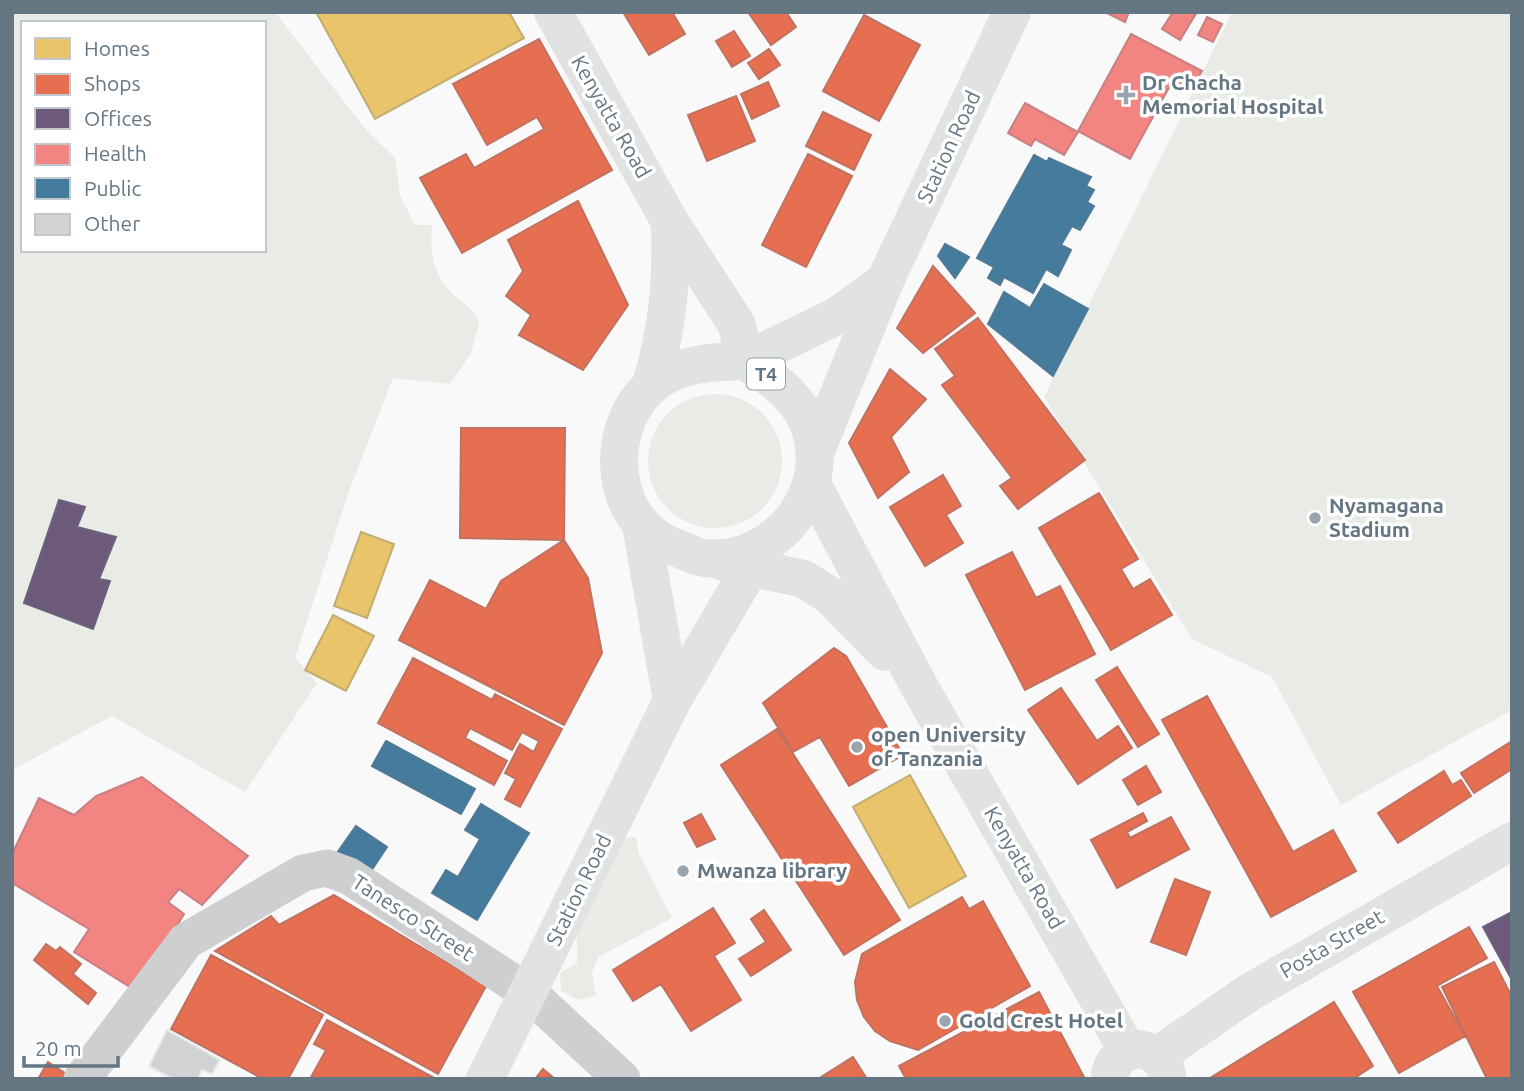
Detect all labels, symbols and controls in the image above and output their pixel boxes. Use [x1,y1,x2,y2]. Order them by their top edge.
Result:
legend [21,21,266,252]
text: Homes [84,36,150,60]
street label: Kenyatta Road [567,51,657,182]
place label: Dr Chacha Memorial Hospital [1142,70,1323,118]
text: Shops [84,71,141,95]
marker: Dr Chacha Memorial Hospital [1116,85,1136,105]
street label: Station Road [912,87,985,206]
text: Offices [84,106,152,130]
text: Health [84,141,147,165]
text: Public [84,176,141,200]
text: Other [84,211,140,235]
road number: T4 [747,358,785,390]
place label: Nyamagana Stadium [1329,493,1444,541]
marker: Nyamagana Stadium [1307,510,1323,526]
place label: open University of Tanzania [871,722,1026,770]
marker: open University of Tanzania [849,739,865,755]
street label: Kenyatta Road [980,802,1070,933]
street label: Station Road [541,830,615,949]
place label: Mwanza library [697,858,847,882]
marker: Mwanza library [675,863,691,879]
street label: Tanesco Street [348,869,479,965]
street label: Posta Street [1275,904,1388,983]
place label: Gold Crest Hotel [959,1008,1123,1032]
marker: Gold Crest Hotel [937,1013,953,1029]
scale bar [24,1024,119,1068]
text: 20 m [35,1036,82,1060]

